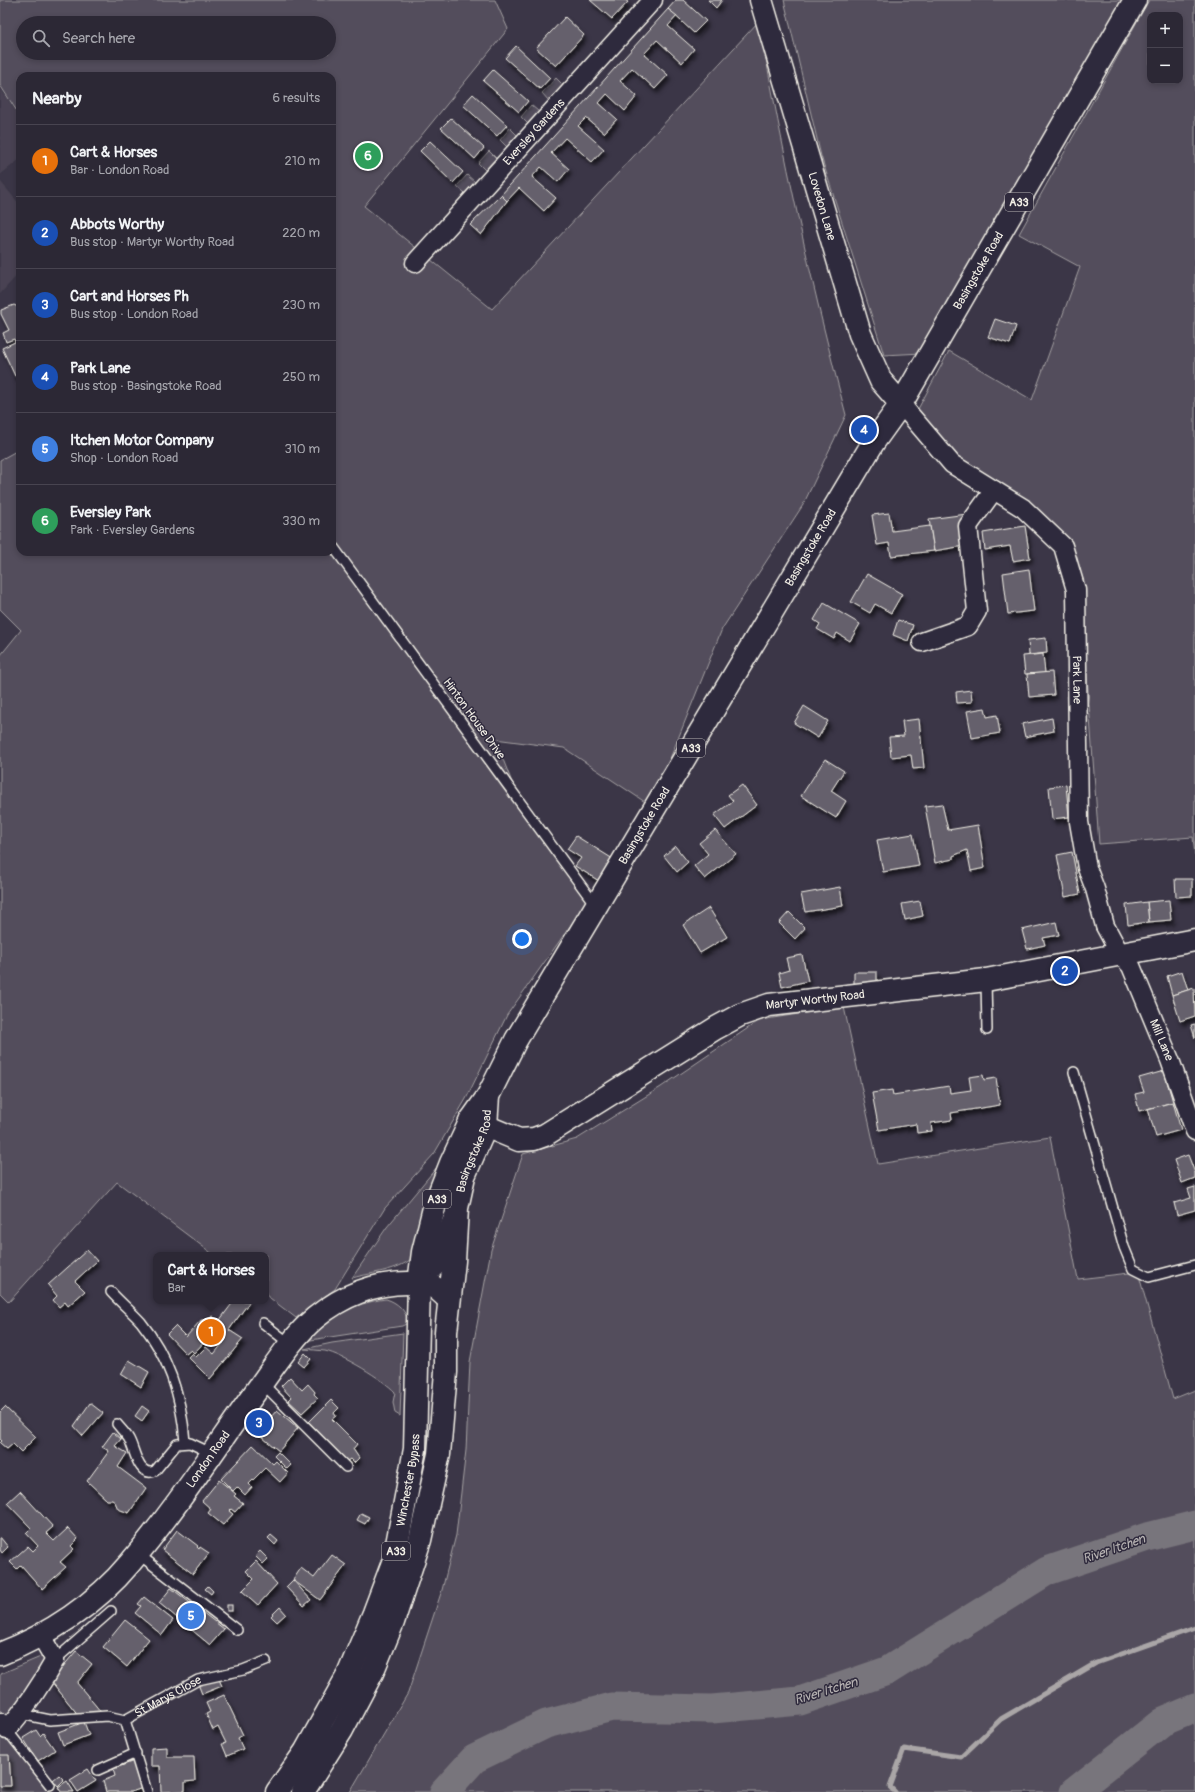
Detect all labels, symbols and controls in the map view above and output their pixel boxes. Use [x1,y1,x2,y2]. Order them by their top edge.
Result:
map controls [1147,12,1183,84]
button: + [1147,12,1183,48]
search box [16,16,336,60]
icon: search [30,27,52,49]
text: Search here [62,29,135,48]
button: − [1147,48,1183,84]
text: Nearby [32,88,81,109]
text: 6 results [273,90,320,106]
street label: Eversley Gardens [500,95,568,168]
pin: 6 [355,141,381,171]
text: Cart & Horses [70,143,157,162]
text: 1 [42,153,48,169]
text: 210 m [284,153,320,169]
text: Bar · London Road [70,162,170,178]
street label: Lovedon Lane [805,170,839,242]
road number: A33 [1005,193,1033,211]
text: Abbots Worthy [70,215,164,234]
text: 2 [41,225,49,241]
text: 220 m [282,225,320,241]
street label: Basingstoke Road [950,229,1007,312]
text: Bus stop · Martyr Worthy Road [70,234,234,250]
text: Cart and Horses Ph [70,287,189,306]
text: 3 [41,297,49,313]
text: 230 m [283,297,320,313]
text: Bus stop · London Road [70,306,198,322]
text: Park Lane [70,359,130,378]
text: 4 [41,369,49,385]
text: 250 m [282,369,320,385]
text: Bus stop · Basingstoke Road [70,378,222,394]
pin: 4 [851,415,877,445]
text: Itchen Motor Company [70,431,214,450]
text: 5 [41,441,49,457]
text: 310 m [284,441,320,457]
text: Shop · London Road [70,450,178,466]
text: Eversley Park [70,503,151,522]
street label: Basingstoke Road [782,506,840,589]
text: 6 [41,513,49,529]
text: 330 m [282,513,320,529]
text: Park · Eversley Gardens [70,522,195,538]
street label: Park Lane [1069,655,1085,704]
street label: Hinton House Drive [440,676,508,762]
road number: A33 [677,739,705,757]
street label: Basingstoke Road [615,784,673,867]
your location [512,929,532,949]
pin: 2 [1052,956,1078,986]
street label: Martyr Worthy Road [765,987,866,1013]
street label: Mill Lane [1146,1017,1177,1063]
street label: Basingstoke Road [453,1109,495,1194]
road number: A33 [423,1190,451,1208]
popup [153,1252,269,1304]
text: Cart & Horses [167,1261,255,1280]
text: Bar [167,1280,185,1296]
pin: 1 [198,1317,224,1347]
pin: 3 [246,1408,272,1438]
street label: London Road [183,1428,233,1491]
street label: Winchester Bypass [393,1433,423,1528]
water label: River Itchen [1081,1531,1148,1567]
road number: A33 [382,1542,410,1560]
pin: 5 [178,1601,204,1631]
street label: St Marys Close [132,1672,204,1721]
water label: River Itchen [793,1674,860,1708]

